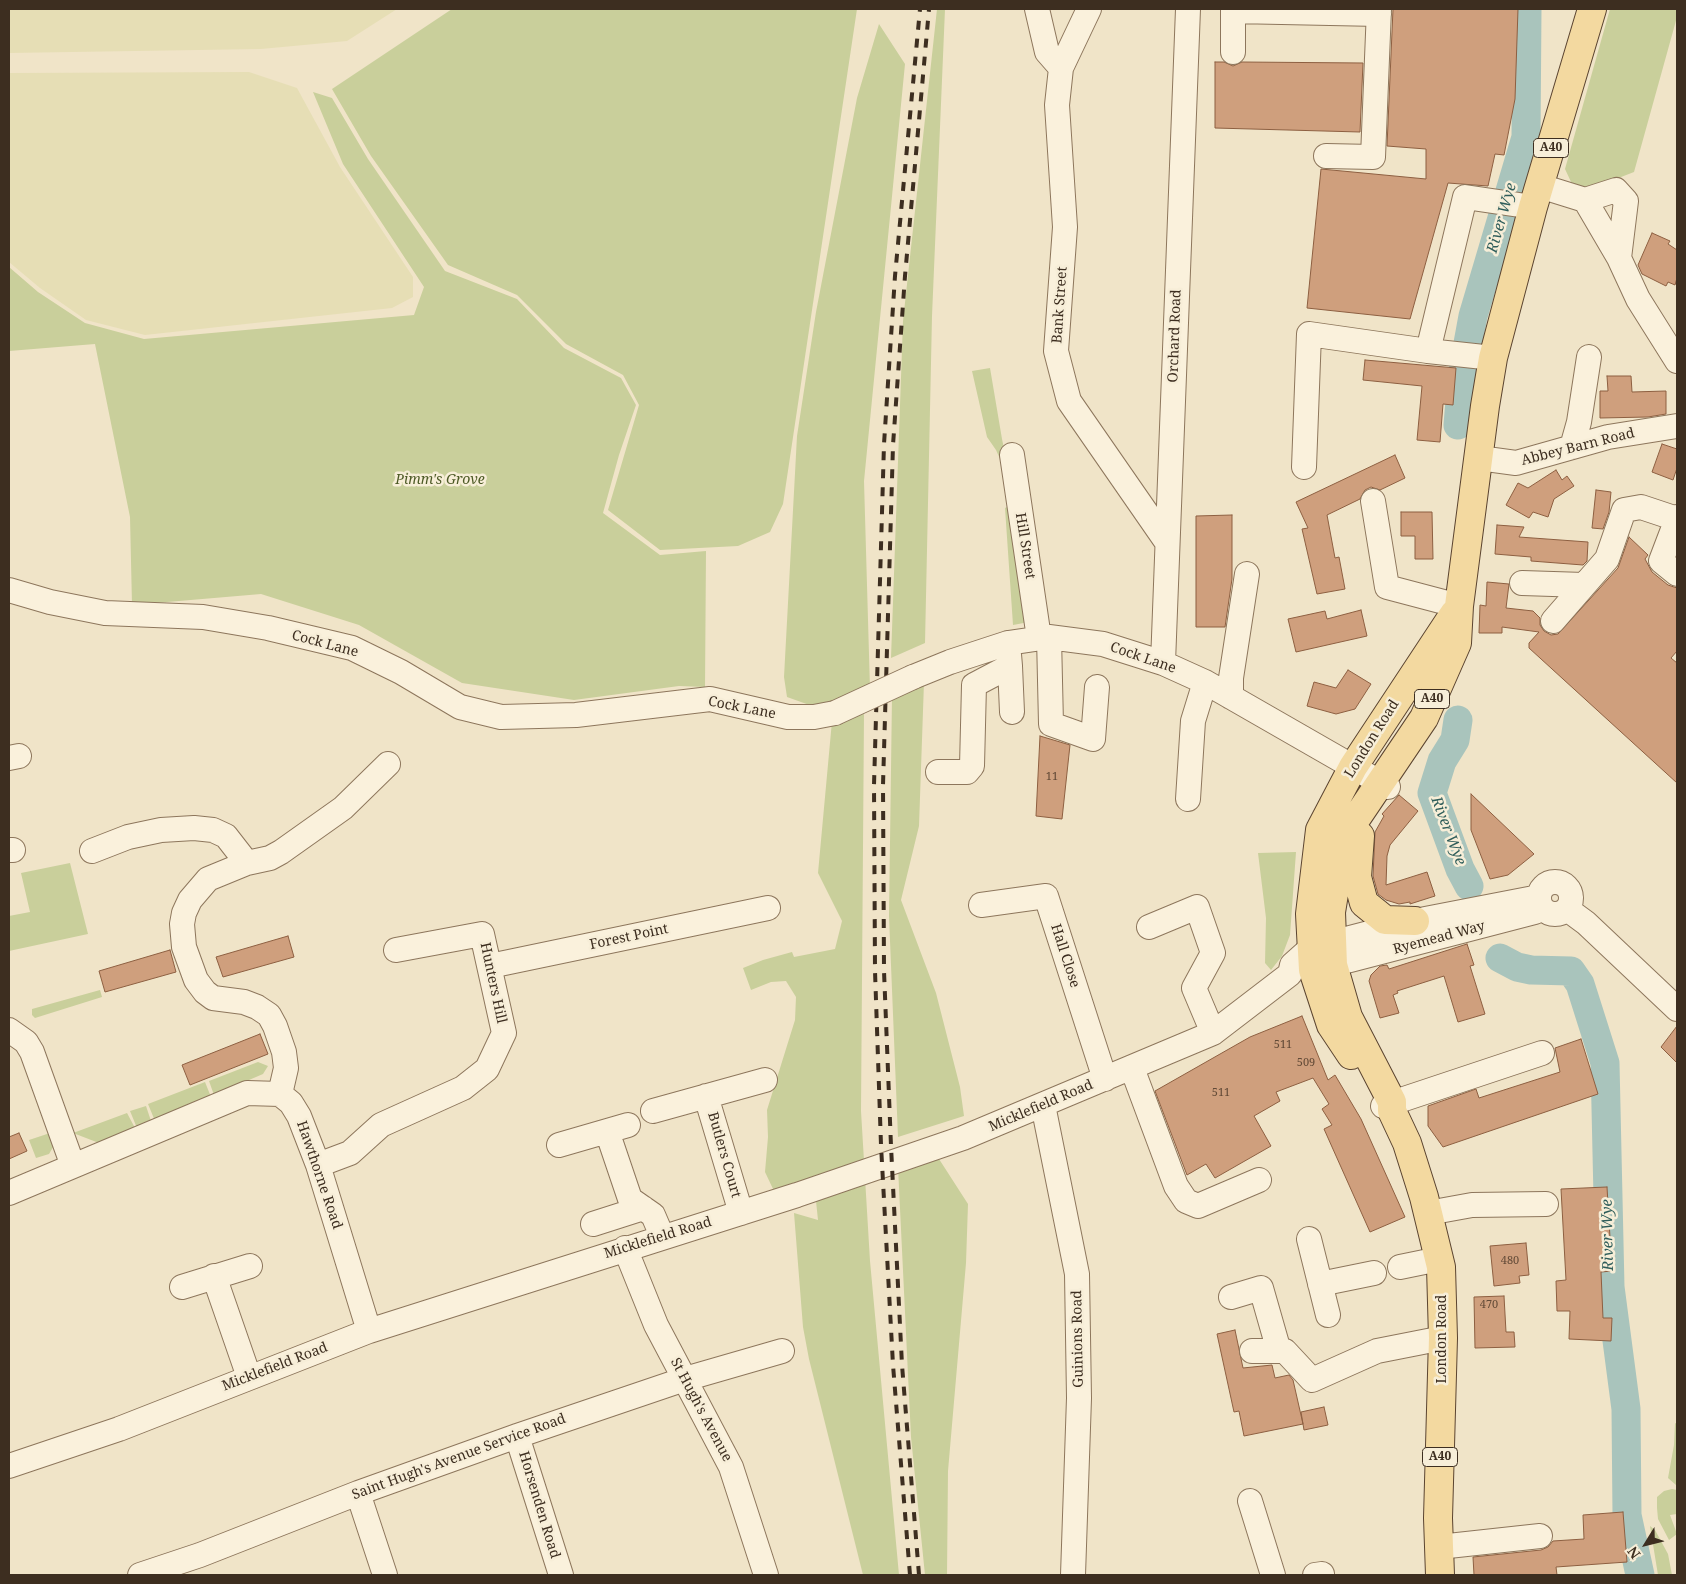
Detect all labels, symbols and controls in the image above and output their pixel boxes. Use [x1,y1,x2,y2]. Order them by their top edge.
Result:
road number: A40 [1534,138,1568,158]
water label: River Wye [1483,181,1521,255]
street label: Bank Street [1049,266,1071,344]
street label: Orchard Road [1165,289,1185,383]
street label: Abbey Barn Road [1520,425,1636,469]
park label: Pimm's Grove [395,472,485,488]
street label: Hill Street [1011,512,1039,580]
street label: Cock Lane [290,627,360,661]
street label: Cock Lane [1108,639,1178,677]
road number: A40 [1414,690,1450,709]
street label: Cock Lane [707,693,777,723]
street label: London Road [1341,697,1403,781]
house number: 11 [1046,770,1058,784]
water label: River Wye [1427,794,1469,868]
street label: Ryemead Way [1391,918,1487,958]
street label: Forest Point [588,920,670,954]
street label: Hall Close [1047,922,1083,990]
street label: Hunters Hill [476,941,510,1025]
house number: 511 [1274,1038,1292,1052]
house number: 509 [1297,1056,1315,1070]
street label: Micklefield Road [986,1076,1096,1136]
house number: 511 [1212,1086,1230,1100]
street label: Butlers Court [704,1110,744,1200]
street label: Hawthorne Road [293,1119,345,1231]
water label: River Wye [1598,1199,1618,1271]
street label: Micklefield Road [602,1214,714,1262]
house number: 480 [1501,1254,1519,1268]
street label: Guinions Road [1069,1290,1087,1388]
street label: London Road [1434,1295,1450,1383]
house number: 470 [1480,1298,1498,1312]
street label: Micklefield Road [220,1339,330,1395]
street label: St Hugh's Avenue [667,1355,735,1465]
street label: Saint Hugh's Avenue Service Road [350,1410,568,1504]
road number: A40 [1422,1448,1458,1466]
street label: Horsenden Road [515,1449,563,1561]
north arrow [1621,1519,1671,1569]
text: N [1623,1543,1644,1563]

